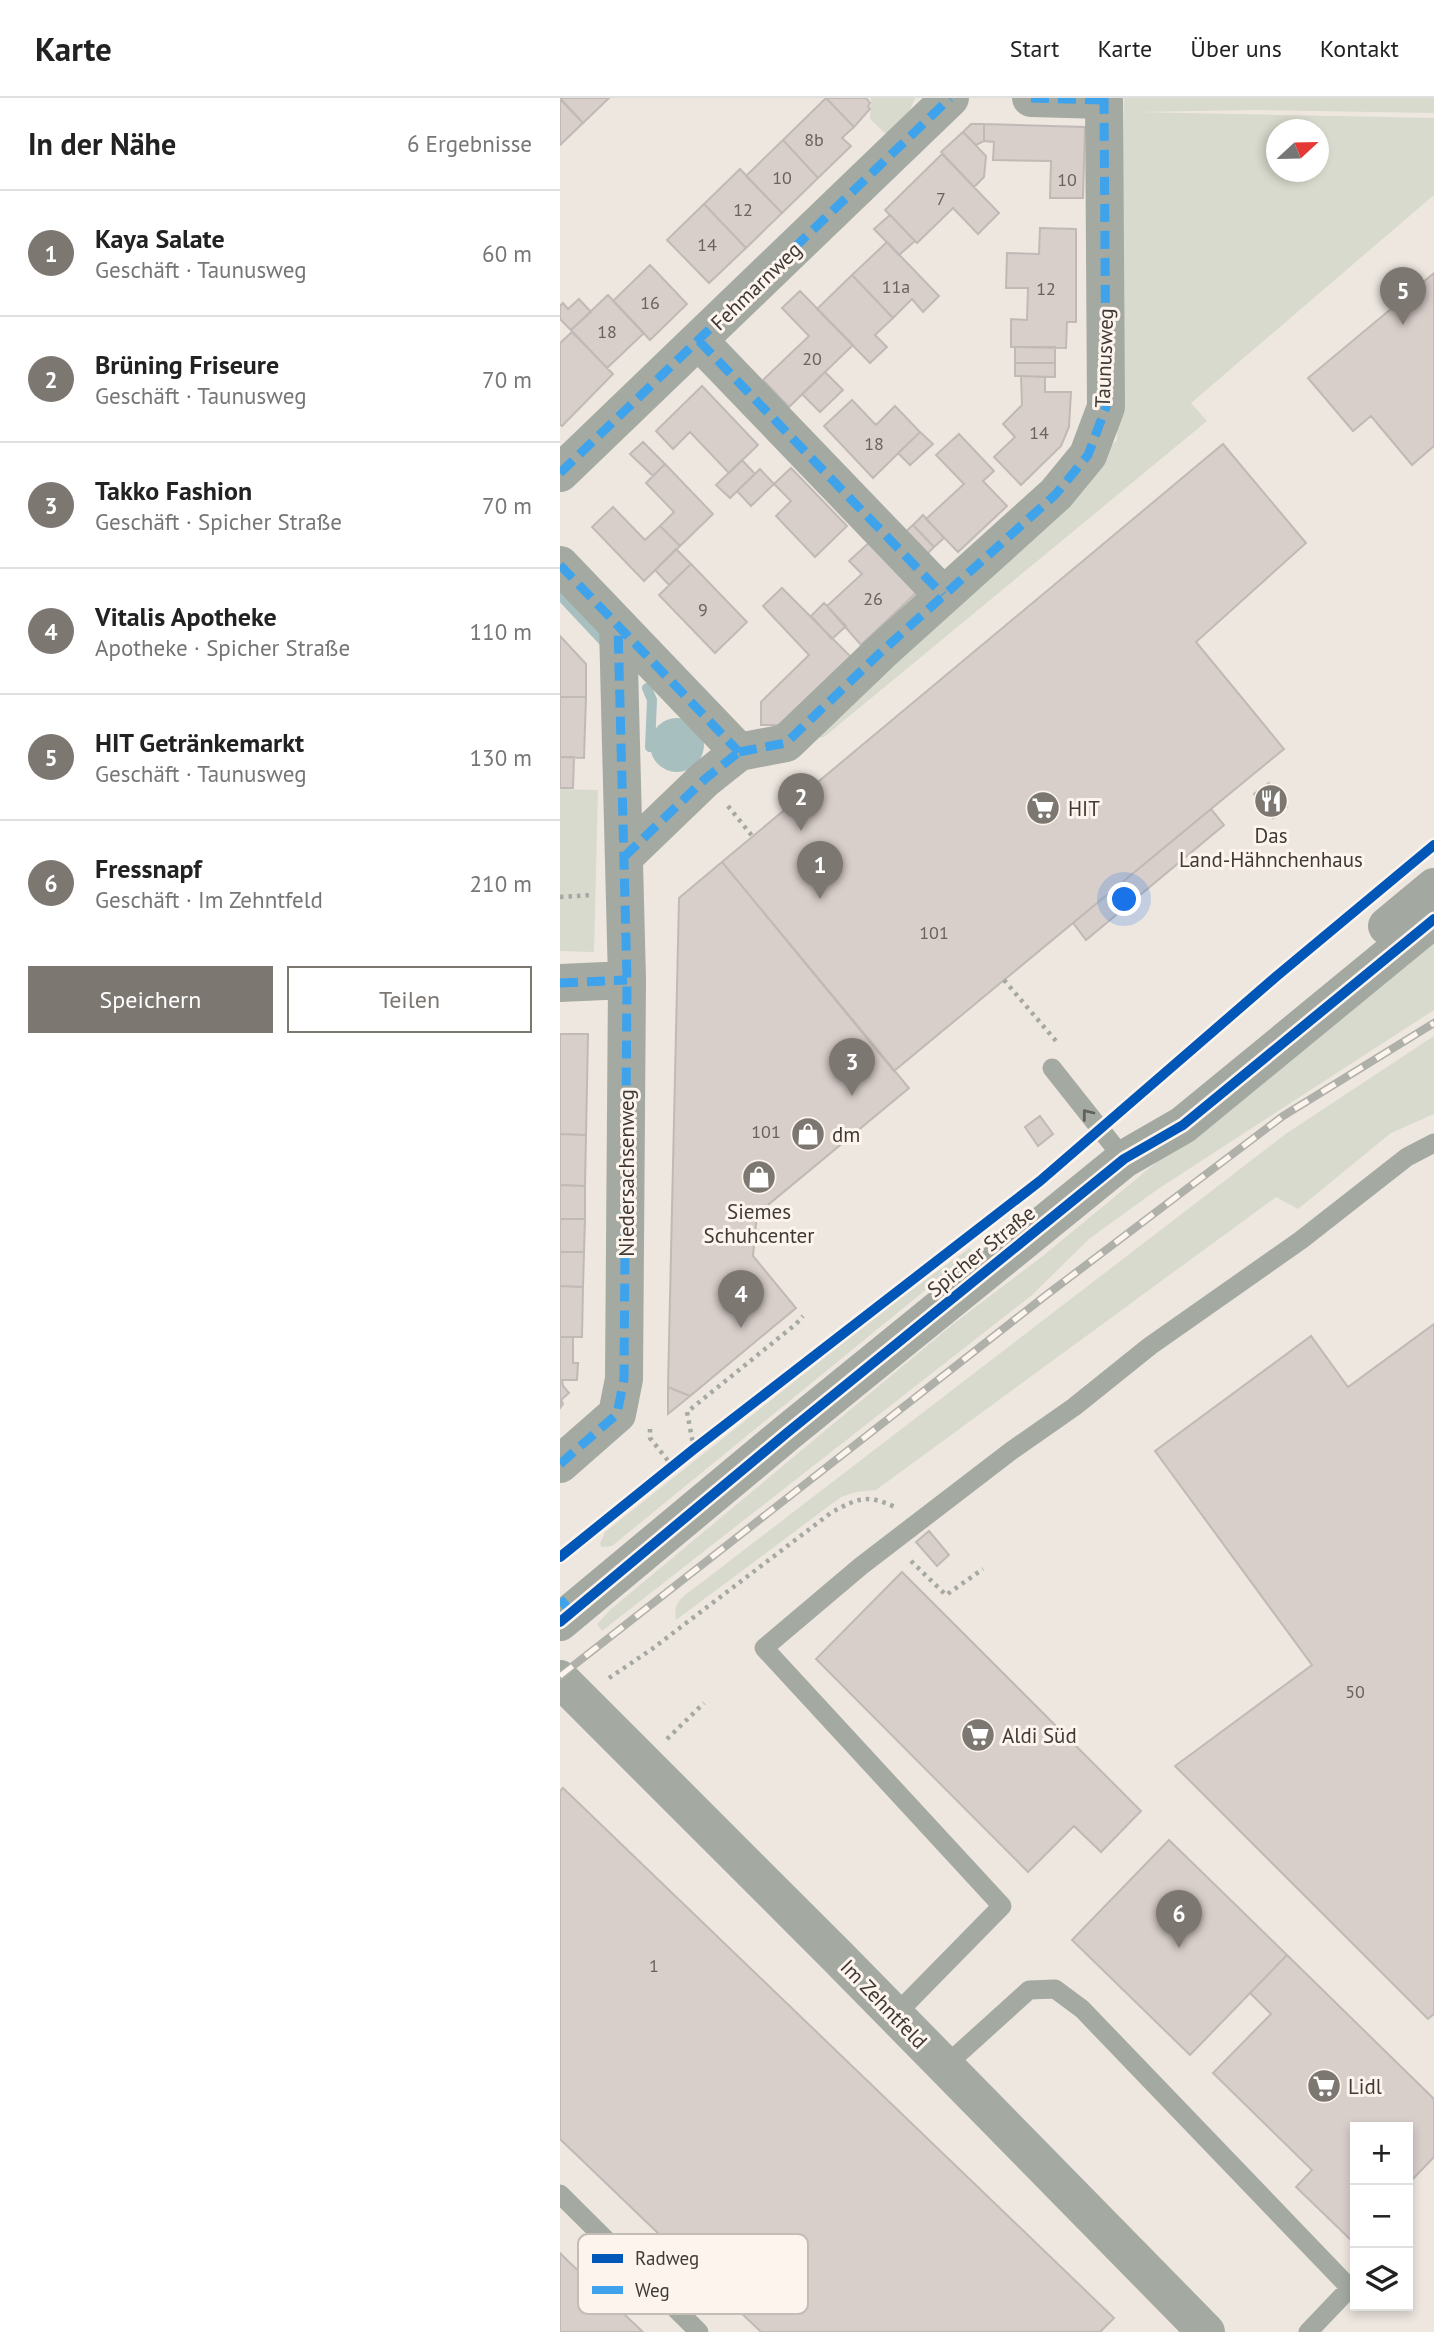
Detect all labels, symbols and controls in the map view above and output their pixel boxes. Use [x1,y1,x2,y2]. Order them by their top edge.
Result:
text: Karte [35,27,112,70]
text: Start [1010,33,1059,64]
text: Karte [1097,33,1152,64]
text: Über uns [1190,33,1282,64]
text: Kontakt [1320,33,1399,64]
north arrow [1266,119,1329,182]
text: In der Nähe [28,124,176,163]
house number: 8b [804,128,824,151]
text: 6 Ergebnisse [407,129,532,158]
house number: 10 [772,166,792,189]
house number: 10 [1057,168,1077,191]
house number: 7 [936,187,946,210]
house number: 12 [733,198,753,221]
text: Kaya Salate [95,222,225,255]
house number: 14 [697,233,717,256]
street label: Fehmarnweg [705,236,807,336]
text: 1 [44,239,58,268]
text: 60 m [482,239,532,268]
text: Geschäft · Taunusweg [95,255,307,284]
pin: 5 [1380,267,1426,325]
house number: 11a [882,275,910,298]
house number: 12 [1036,277,1056,300]
house number: 16 [640,291,660,314]
street label: Taunusweg [1089,308,1119,408]
house number: 18 [597,320,617,343]
house number: 20 [802,347,822,370]
text: Brüning Friseure [95,348,279,381]
text: 2 [44,365,58,394]
text: 70 m [482,365,532,394]
text: Geschäft · Taunusweg [95,381,307,410]
house number: 14 [1029,421,1049,444]
house number: 18 [864,432,884,455]
text: Takko Fashion [95,474,252,507]
text: 3 [44,491,58,520]
text: 70 m [482,491,532,520]
text: Geschäft · Spicher Straße [95,507,342,536]
house number: 26 [863,587,883,610]
house number: 9 [698,598,708,621]
text: Vitalis Apotheke [95,600,277,633]
text: 4 [44,617,58,646]
text: 110 m [470,617,532,646]
text: Apotheke · Spicher Straße [95,633,350,662]
text: HIT Getränkemarkt [95,726,304,759]
text: 5 [44,743,58,772]
text: 130 m [470,743,532,772]
text: Geschäft · Taunusweg [95,759,307,788]
pin: 2 [778,773,824,831]
restaurant icon: Das Land-Hähnchenhaus [1252,782,1290,820]
supermarket icon: HIT [1024,789,1062,827]
place label: HIT [1068,795,1100,822]
place label: Das Land-Hähnchenhaus [1179,822,1363,873]
pin: 1 [797,841,843,899]
text: Fressnapf [95,852,202,885]
text: 6 [44,869,58,898]
text: 210 m [470,869,532,898]
your location [1107,882,1141,916]
text: Geschäft · Im Zehntfeld [95,885,323,914]
house number: 101 [919,921,949,944]
button: Speichern [28,966,273,1033]
button: Teilen [287,966,532,1033]
pin: 3 [829,1038,875,1096]
street label: Niedersachsenweg [613,1089,640,1257]
one-way arrow [1083,1109,1096,1122]
shop icon: dm [789,1115,827,1153]
house number: 101 [751,1120,781,1143]
place label: dm [832,1121,860,1148]
shop icon: Siemes Schuhcenter [740,1158,778,1196]
place label: Siemes Schuhcenter [704,1198,814,1249]
street label: Spicher Straße [921,1199,1041,1303]
pin: 4 [718,1270,764,1328]
house number: 50 [1345,1680,1365,1703]
supermarket icon: Aldi Süd [959,1716,997,1754]
place label: Aldi Süd [1002,1722,1077,1749]
pin: 6 [1156,1890,1202,1948]
house number: 1 [649,1954,659,1977]
street label: Im Zehntfeld [835,1954,933,2054]
supermarket icon: Lidl [1305,2067,1343,2105]
place label: Lidl [1348,2073,1382,2100]
map controls [1350,2122,1413,2311]
button: + [1350,2122,1413,2185]
button: − [1350,2185,1413,2248]
legend [578,2234,808,2314]
text: Radweg [635,2246,699,2270]
button: layers [1350,2248,1413,2311]
text: Weg [635,2278,670,2302]

